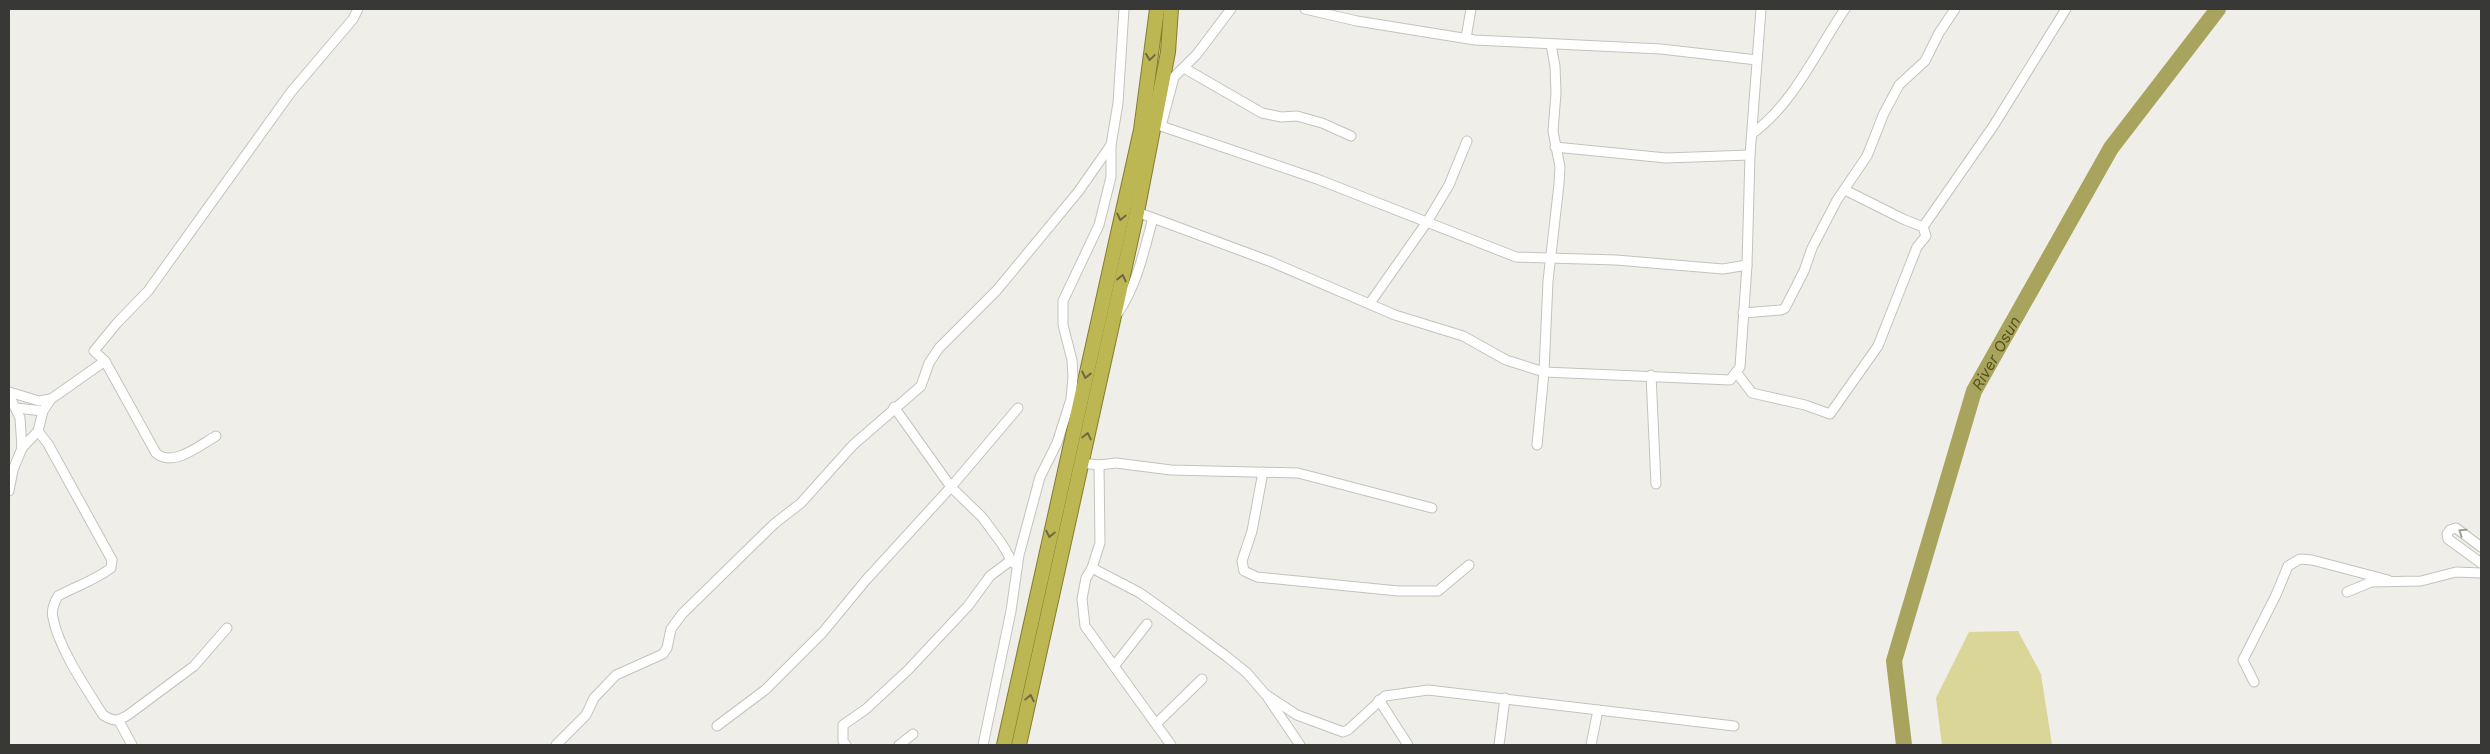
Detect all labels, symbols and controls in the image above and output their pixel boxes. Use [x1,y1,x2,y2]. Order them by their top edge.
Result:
one-way arrow [1145,53,1156,61]
one-way arrow [1116,212,1127,221]
one-way arrow [1116,273,1127,282]
water label: River Osun [1968,313,2024,393]
one-way arrow [1081,371,1091,380]
one-way arrow [1081,432,1091,441]
one-way arrow [2458,529,2467,538]
one-way arrow [1045,530,1056,538]
one-way arrow [1024,693,1034,702]

